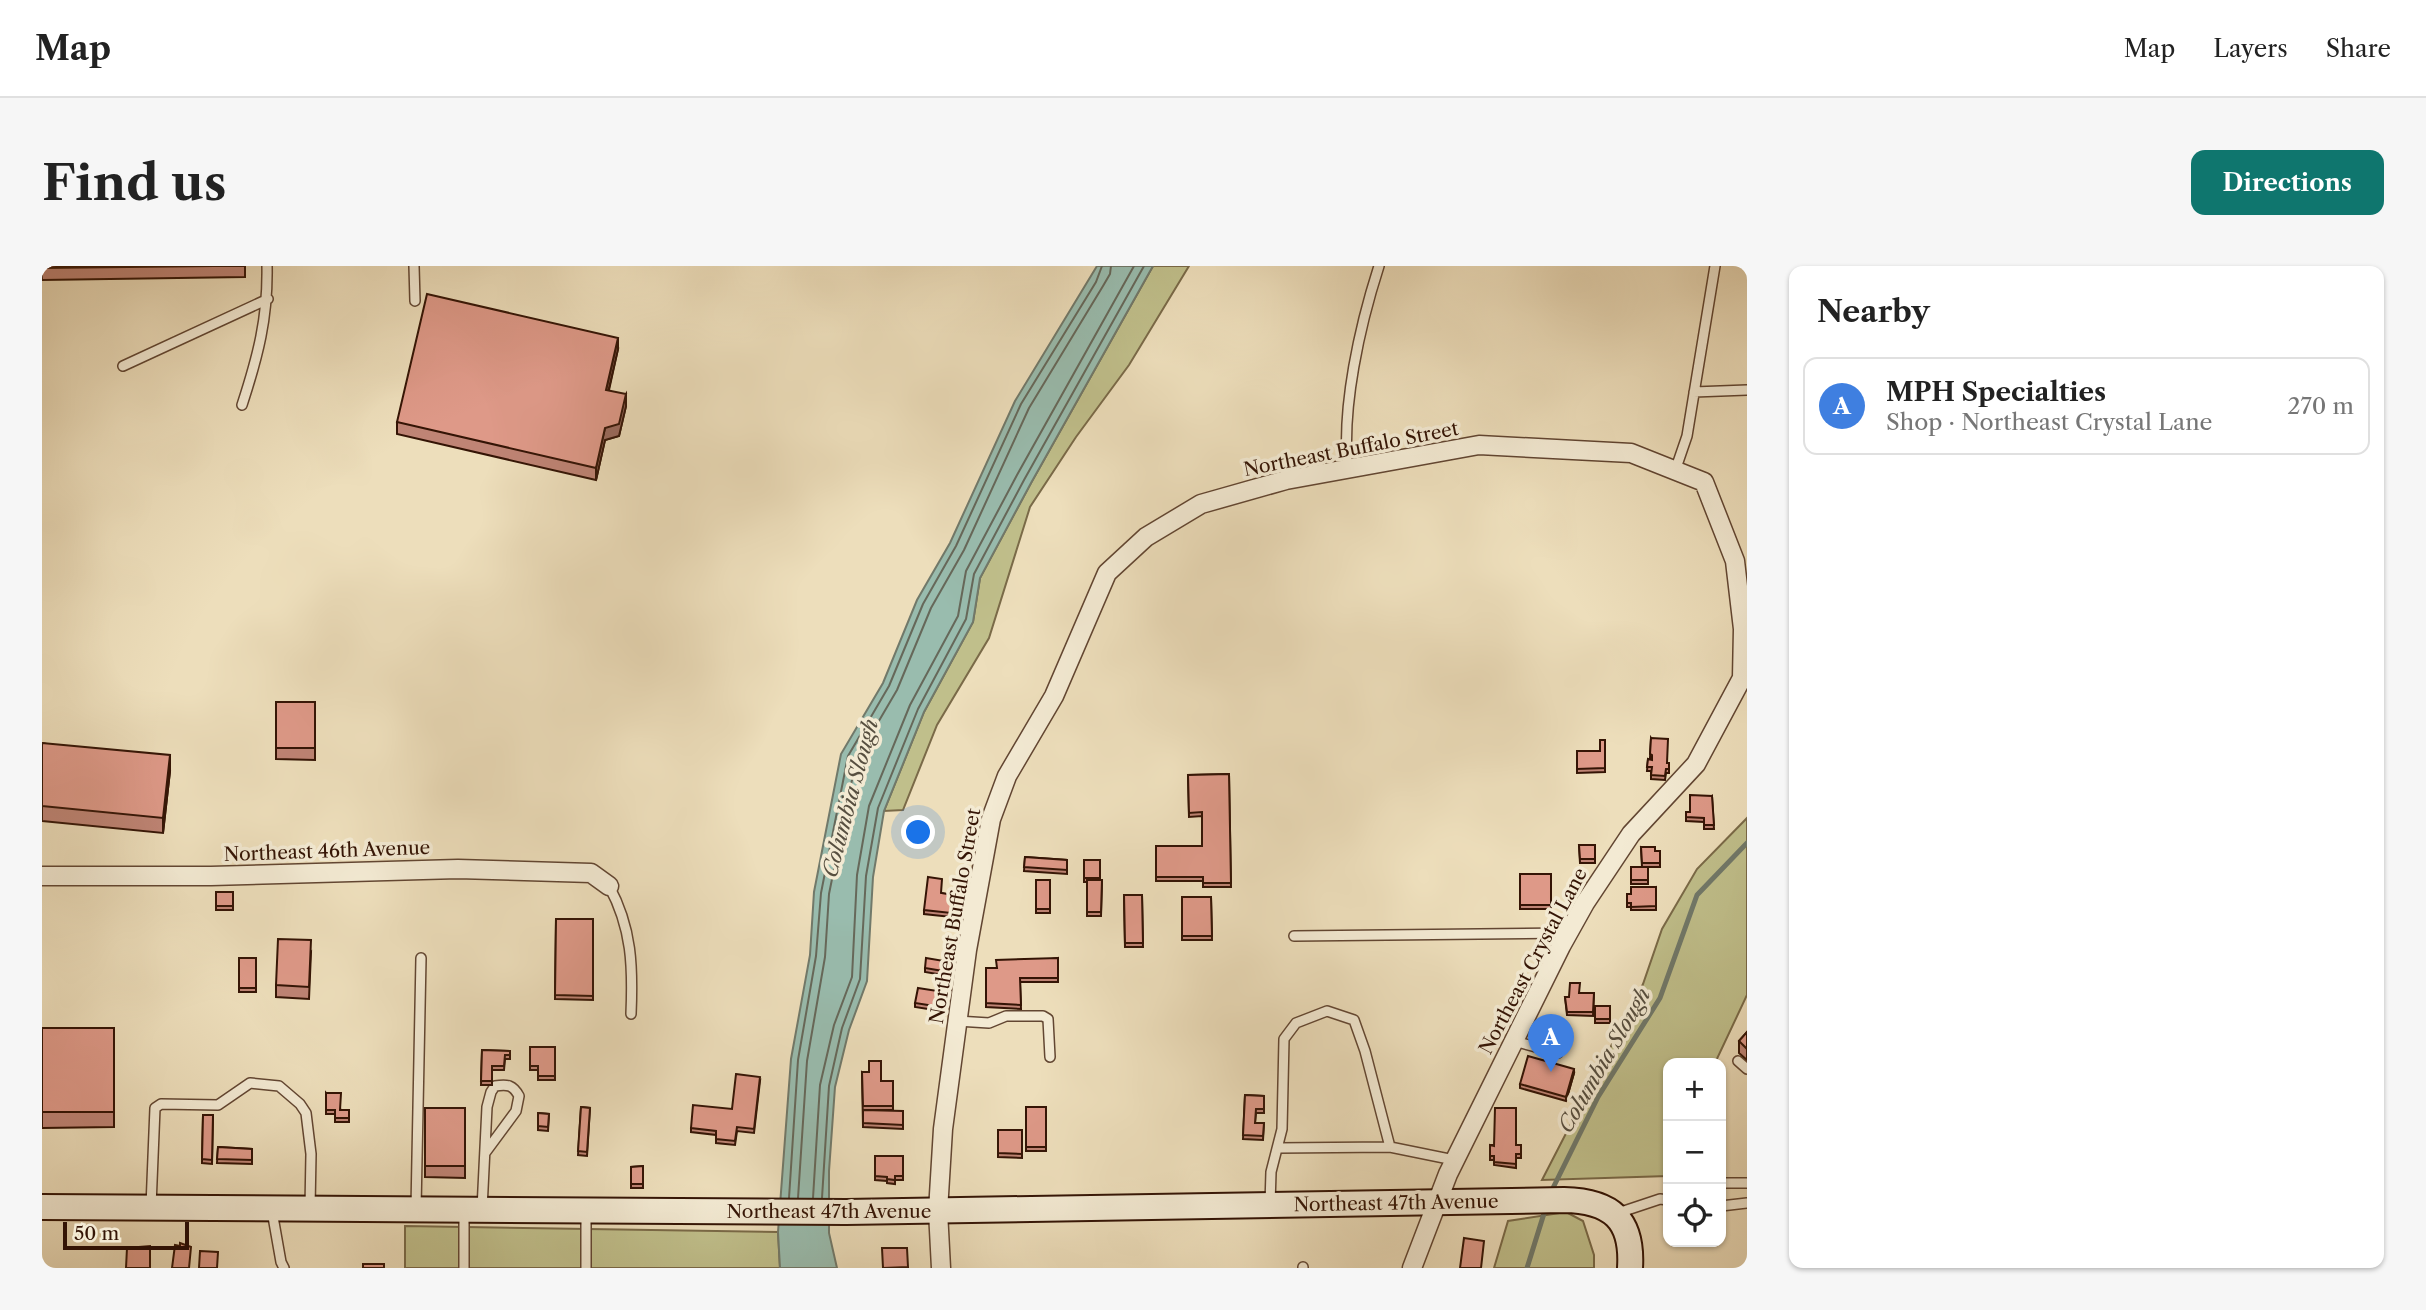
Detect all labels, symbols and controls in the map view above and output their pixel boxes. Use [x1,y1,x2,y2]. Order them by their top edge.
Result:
text: Map [35,28,111,69]
text: Map [2124,34,2175,63]
text: Layers [2213,34,2288,63]
text: Share [2326,34,2391,63]
button: Directions [2191,150,2384,215]
text: Find us [42,152,226,213]
text: Nearby [1817,293,1930,330]
text: MPH Specialties [1886,376,2106,408]
text: A [1833,392,1851,420]
text: 270 m [2287,392,2354,420]
text: Shop · Northeast Crystal Lane [1886,408,2212,436]
street label: Northeast Buffalo Street [1242,417,1461,481]
water label: Columbia Slough [817,716,883,880]
street label: Northeast Buffalo Street [925,806,985,1026]
your location [901,815,935,849]
street label: Northeast 46th Avenue [223,836,431,866]
street label: Northeast Crystal Lane [1474,864,1592,1058]
water label: Columbia Slough [1552,983,1656,1137]
pin: A [1528,1014,1574,1072]
map controls [1663,1058,1726,1247]
button: + [1663,1058,1726,1121]
button: − [1663,1121,1726,1184]
button: locate [1663,1184,1726,1247]
street label: Northeast 47th Avenue [1293,1190,1499,1216]
street label: Northeast 47th Avenue [727,1200,931,1223]
scale bar [63,1219,189,1251]
text: 50 m [74,1222,119,1245]

